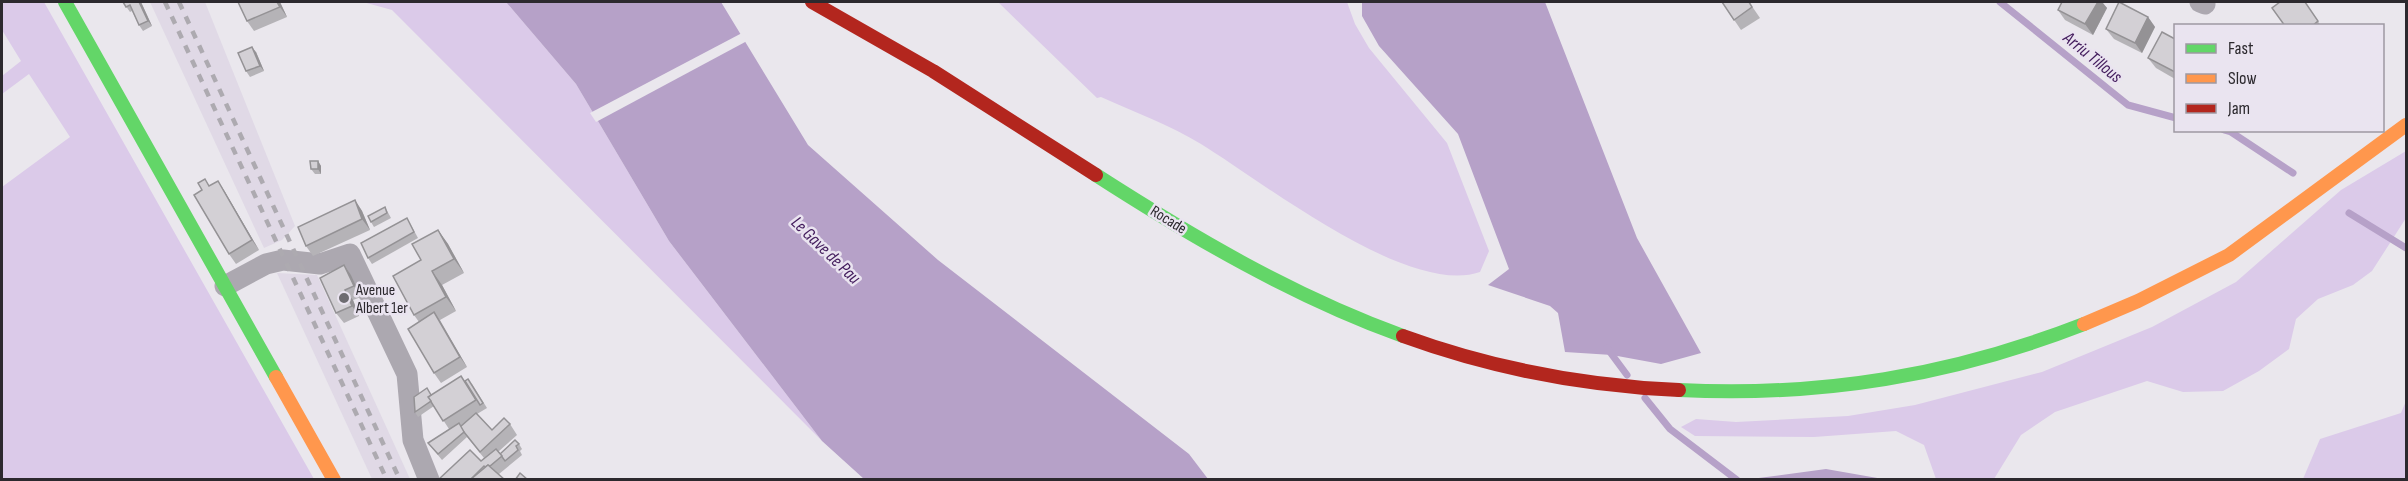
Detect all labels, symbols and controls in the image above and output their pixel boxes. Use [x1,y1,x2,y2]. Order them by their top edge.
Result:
legend [2174,24,2384,132]
water label: Arriu Tillous [2058,27,2127,88]
text: Fast [2228,38,2254,59]
text: Slow [2228,68,2257,89]
text: Jam [2227,98,2250,119]
street label: Rocade [1147,202,1190,239]
water label: Le Gave de Pau [787,212,865,289]
place label: Avenue Albert 1er [355,281,408,318]
marker: Avenue Albert 1er [337,291,351,305]

